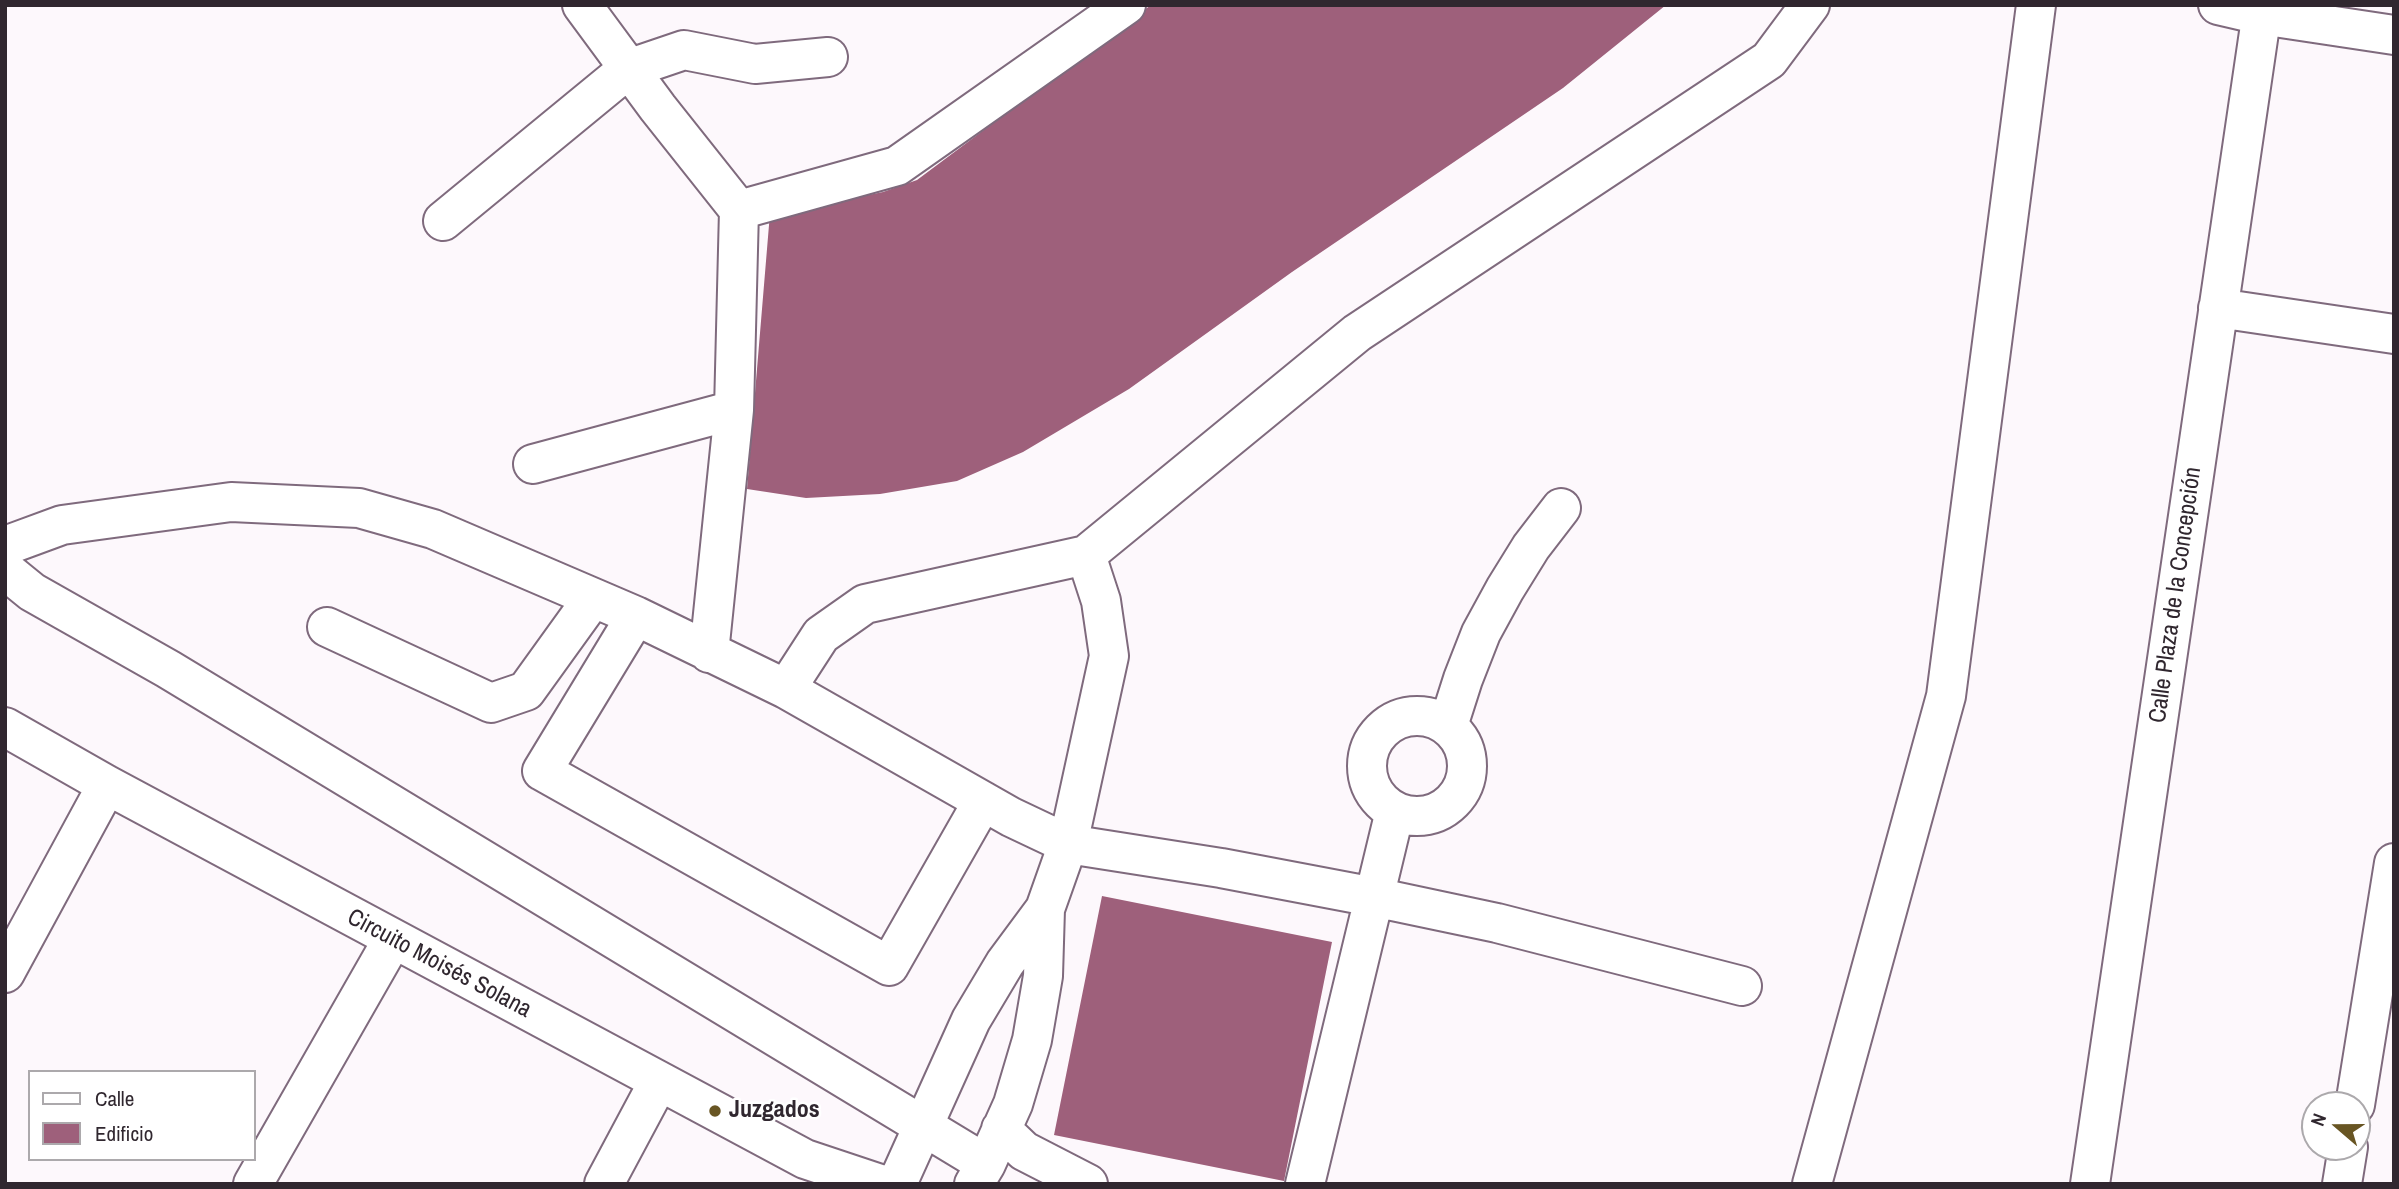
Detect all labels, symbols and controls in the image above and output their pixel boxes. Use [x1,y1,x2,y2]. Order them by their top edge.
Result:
street label: Calle Plaza de la Concepción [2144,465,2208,725]
street label: Circuito Moisés Solana [342,903,536,1025]
legend [28,1070,256,1161]
text: Calle [95,1084,134,1113]
north arrow [2301,1091,2371,1161]
place label: Juzgados [729,1097,820,1125]
marker: Juzgados [707,1103,723,1119]
text: N [2304,1110,2332,1129]
text: Edificio [95,1119,153,1148]

